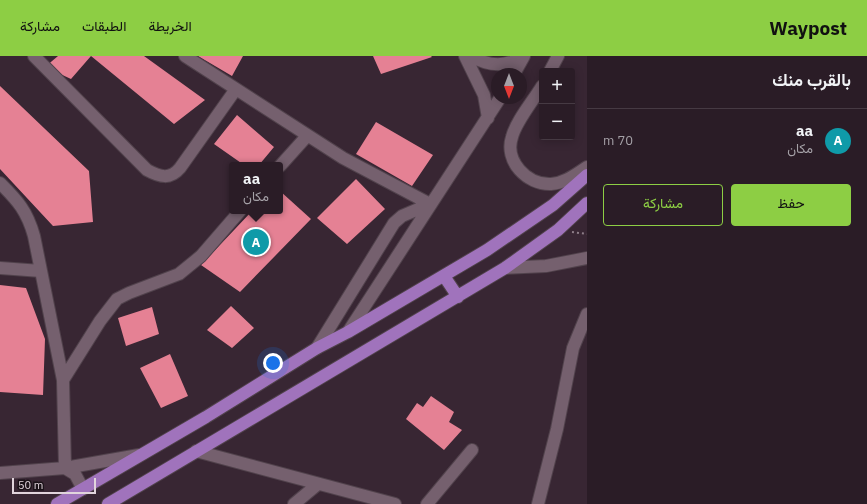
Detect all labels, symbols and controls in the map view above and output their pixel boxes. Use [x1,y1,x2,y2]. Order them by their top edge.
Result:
text: Waypost [769,16,847,40]
text: مشاركة [20,17,60,35]
text: الطبقات [82,17,126,35]
text: الخريطة [148,17,192,35]
north arrow [491,68,527,104]
map controls [539,68,575,140]
button: + [539,68,575,104]
text: بالقرب منك [772,69,851,91]
button: − [539,104,575,140]
text: aa [796,121,813,140]
text: 70 m [603,132,633,149]
text: A [834,132,842,149]
text: مكان [787,140,813,157]
popup [229,162,283,214]
text: aa [243,169,260,188]
button: مشاركة [603,184,723,226]
button: حفظ [731,184,851,226]
text: مكان [243,188,269,205]
pin: A [243,227,269,257]
your location [263,353,283,373]
scale bar [12,476,96,495]
text: 50 m [18,478,43,492]

